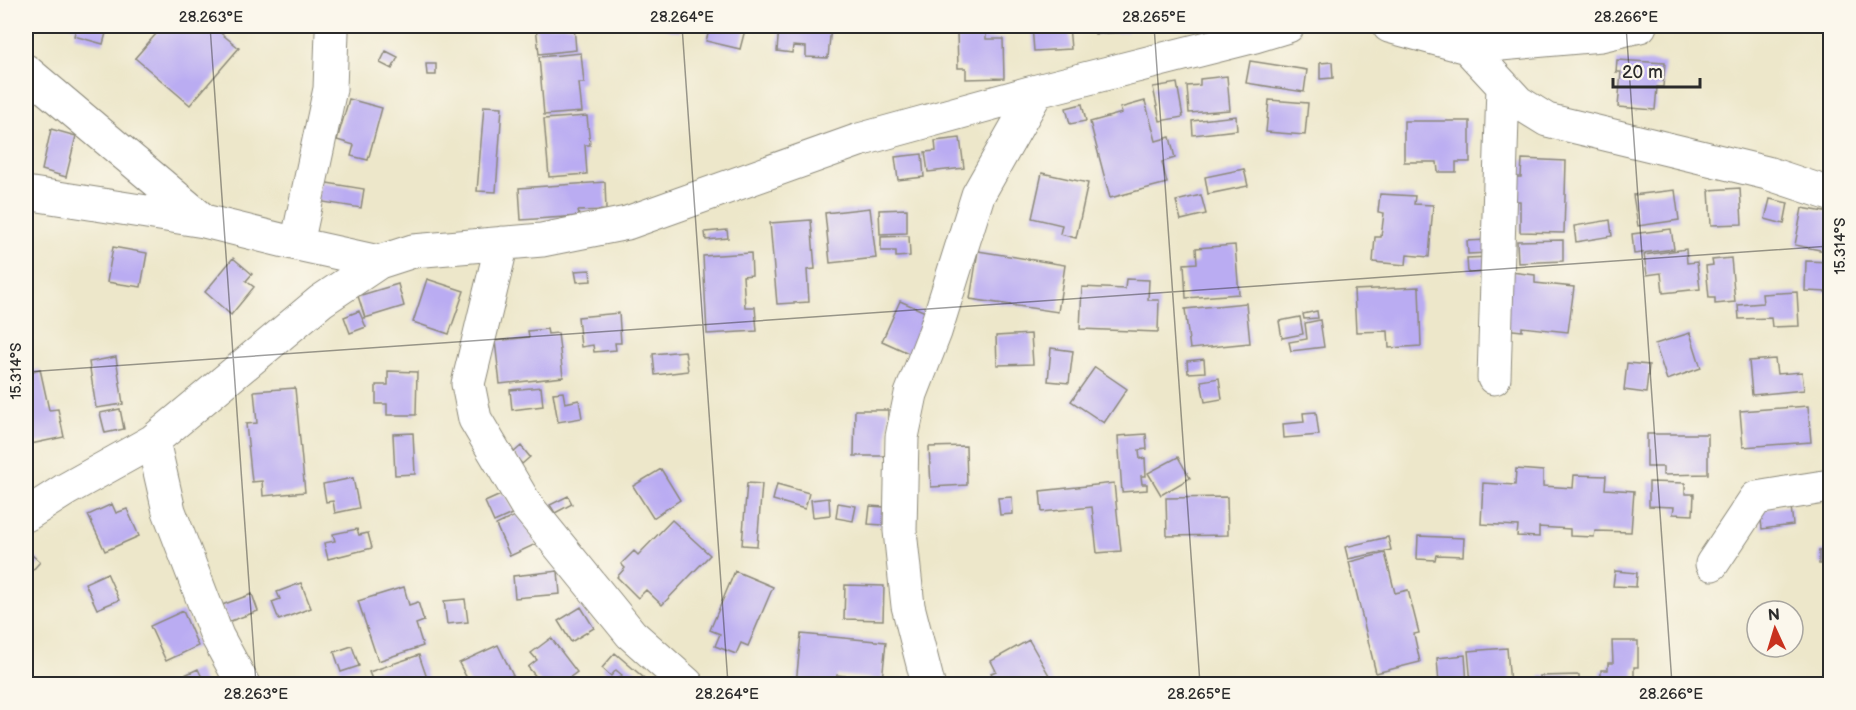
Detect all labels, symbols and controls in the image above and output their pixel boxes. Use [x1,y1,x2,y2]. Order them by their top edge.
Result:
text: 28.263°E [179,8,243,27]
text: 28.264°E [650,8,714,27]
text: 28.265°E [1122,8,1186,27]
text: 28.266°E [1594,8,1658,27]
scale bar [1613,51,1700,89]
text: 20 m [1622,62,1663,83]
text: 15.314°S [1831,218,1850,274]
text: 15.314°S [7,343,26,399]
north arrow [1745,599,1805,659]
text: N [1767,606,1781,625]
text: 28.263°E [224,685,288,704]
text: 28.264°E [695,685,759,704]
text: 28.265°E [1167,685,1231,704]
text: 28.266°E [1639,685,1703,704]

